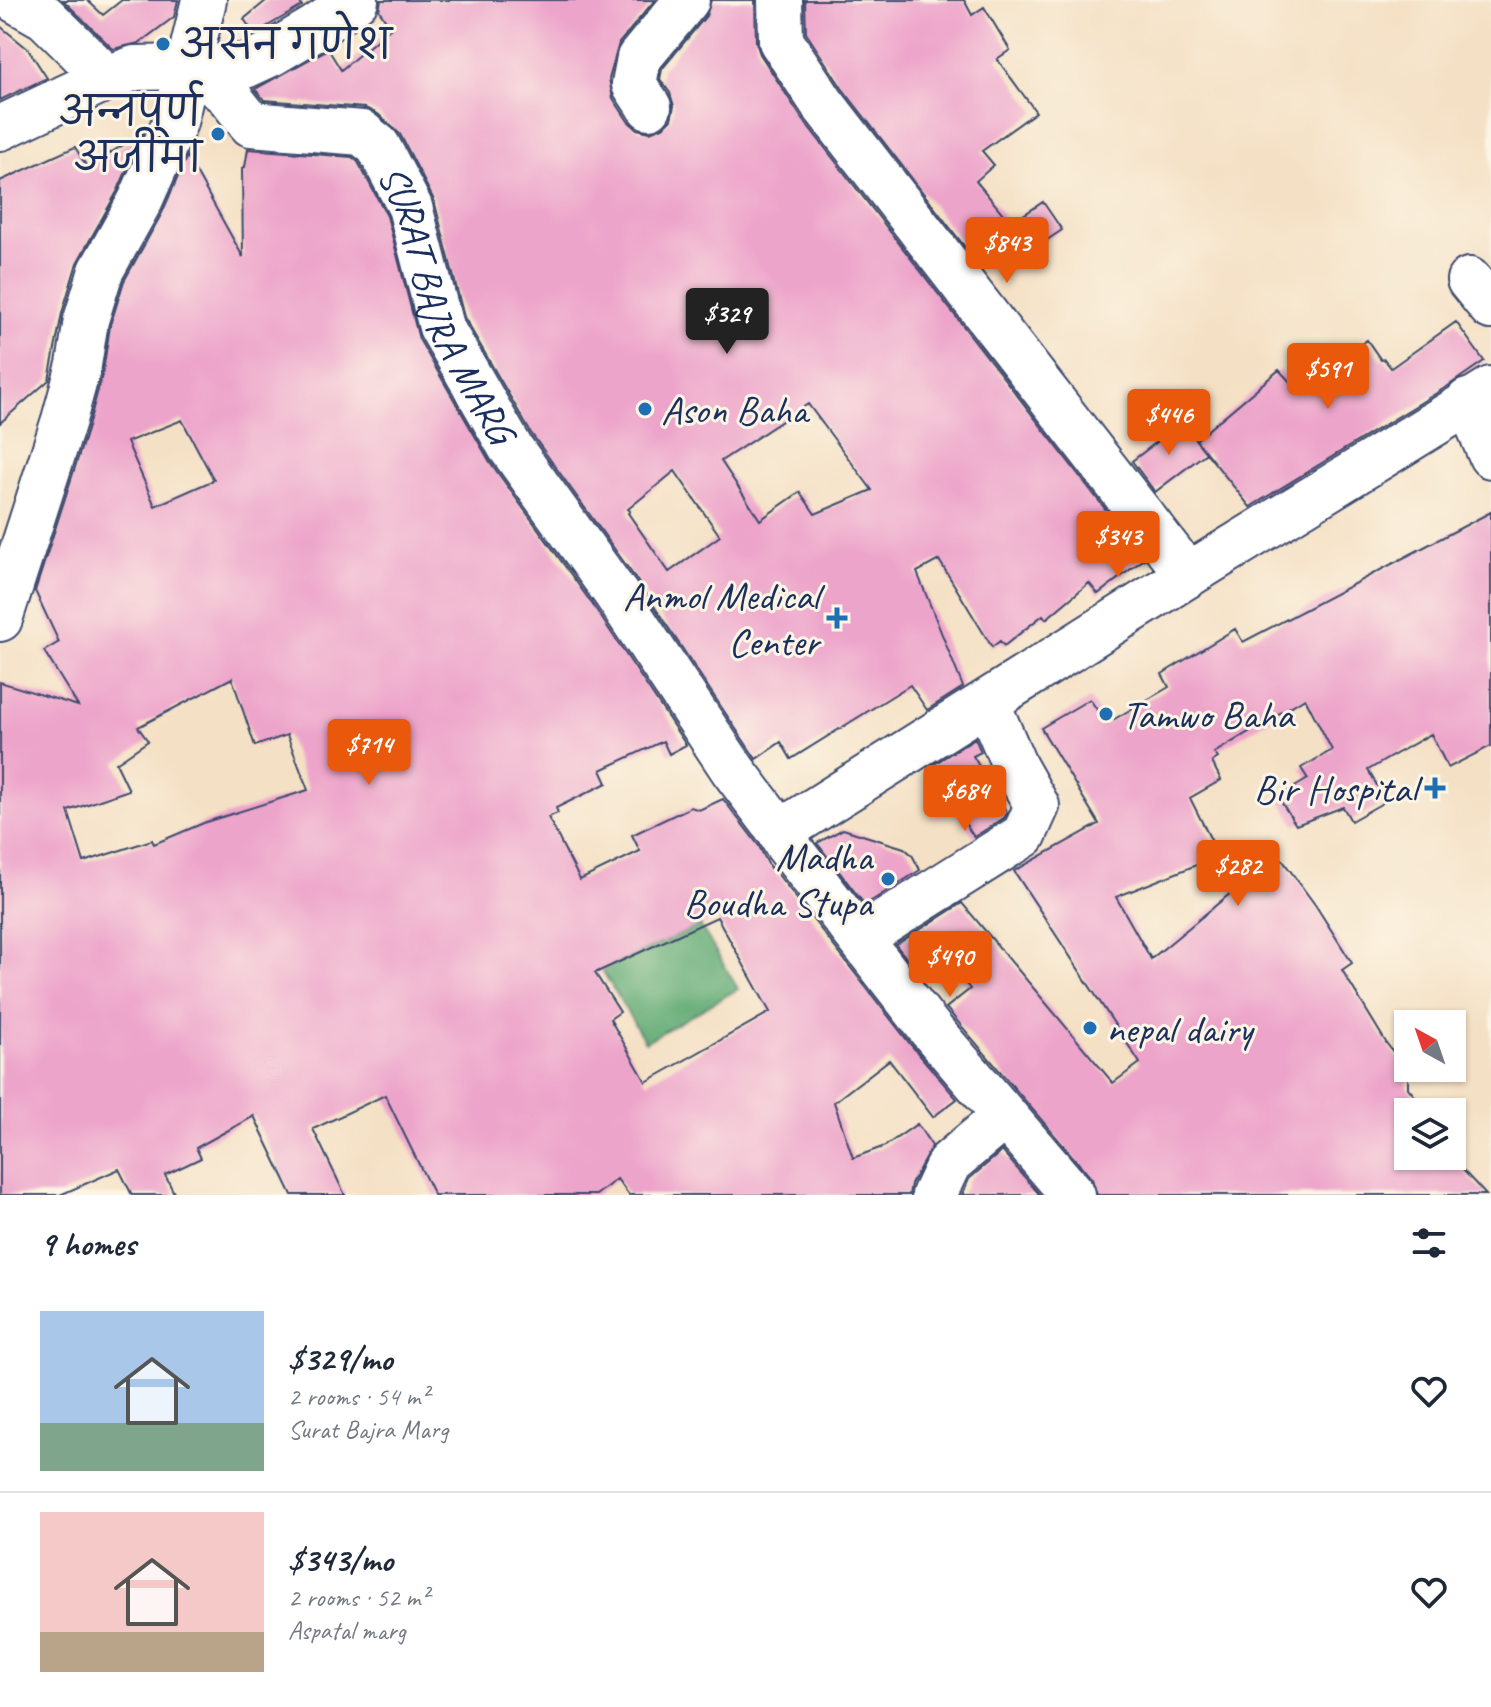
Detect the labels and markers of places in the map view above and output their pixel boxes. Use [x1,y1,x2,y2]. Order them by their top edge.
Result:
place label: असन गणेश [179,10,395,70]
marker: असन गणेश [154,35,172,53]
place label: अन्नपूर्ण अजीमा [58,80,204,183]
marker: अन्नपूर्ण अजीमा [209,125,227,143]
pin: $843 [960,217,1054,285]
pin: $329 [680,288,774,356]
pin: $591 [1281,343,1375,411]
place label: Ason Baha [661,385,811,435]
pin: $446 [1122,389,1216,457]
marker: Ason Baha [636,400,654,418]
pin: $343 [1071,511,1165,579]
place label: Anmol Medical Center [623,571,825,667]
marker: Anmol Medical Center [826,607,848,629]
place label: Tamwo Baha [1122,690,1296,740]
marker: Tamwo Baha [1097,705,1115,723]
pin: $714 [322,719,416,787]
place label: Bir Hospital [1254,764,1423,814]
pin: $684 [918,765,1012,833]
marker: Bir Hospital [1424,777,1446,799]
place label: Madha Boudha Stupa [684,832,875,928]
pin: $282 [1191,840,1285,908]
marker: Madha Boudha Stupa [879,870,897,888]
pin: $490 [903,931,997,999]
place label: nepal dairy [1106,1004,1256,1054]
marker: nepal dairy [1081,1019,1099,1037]

